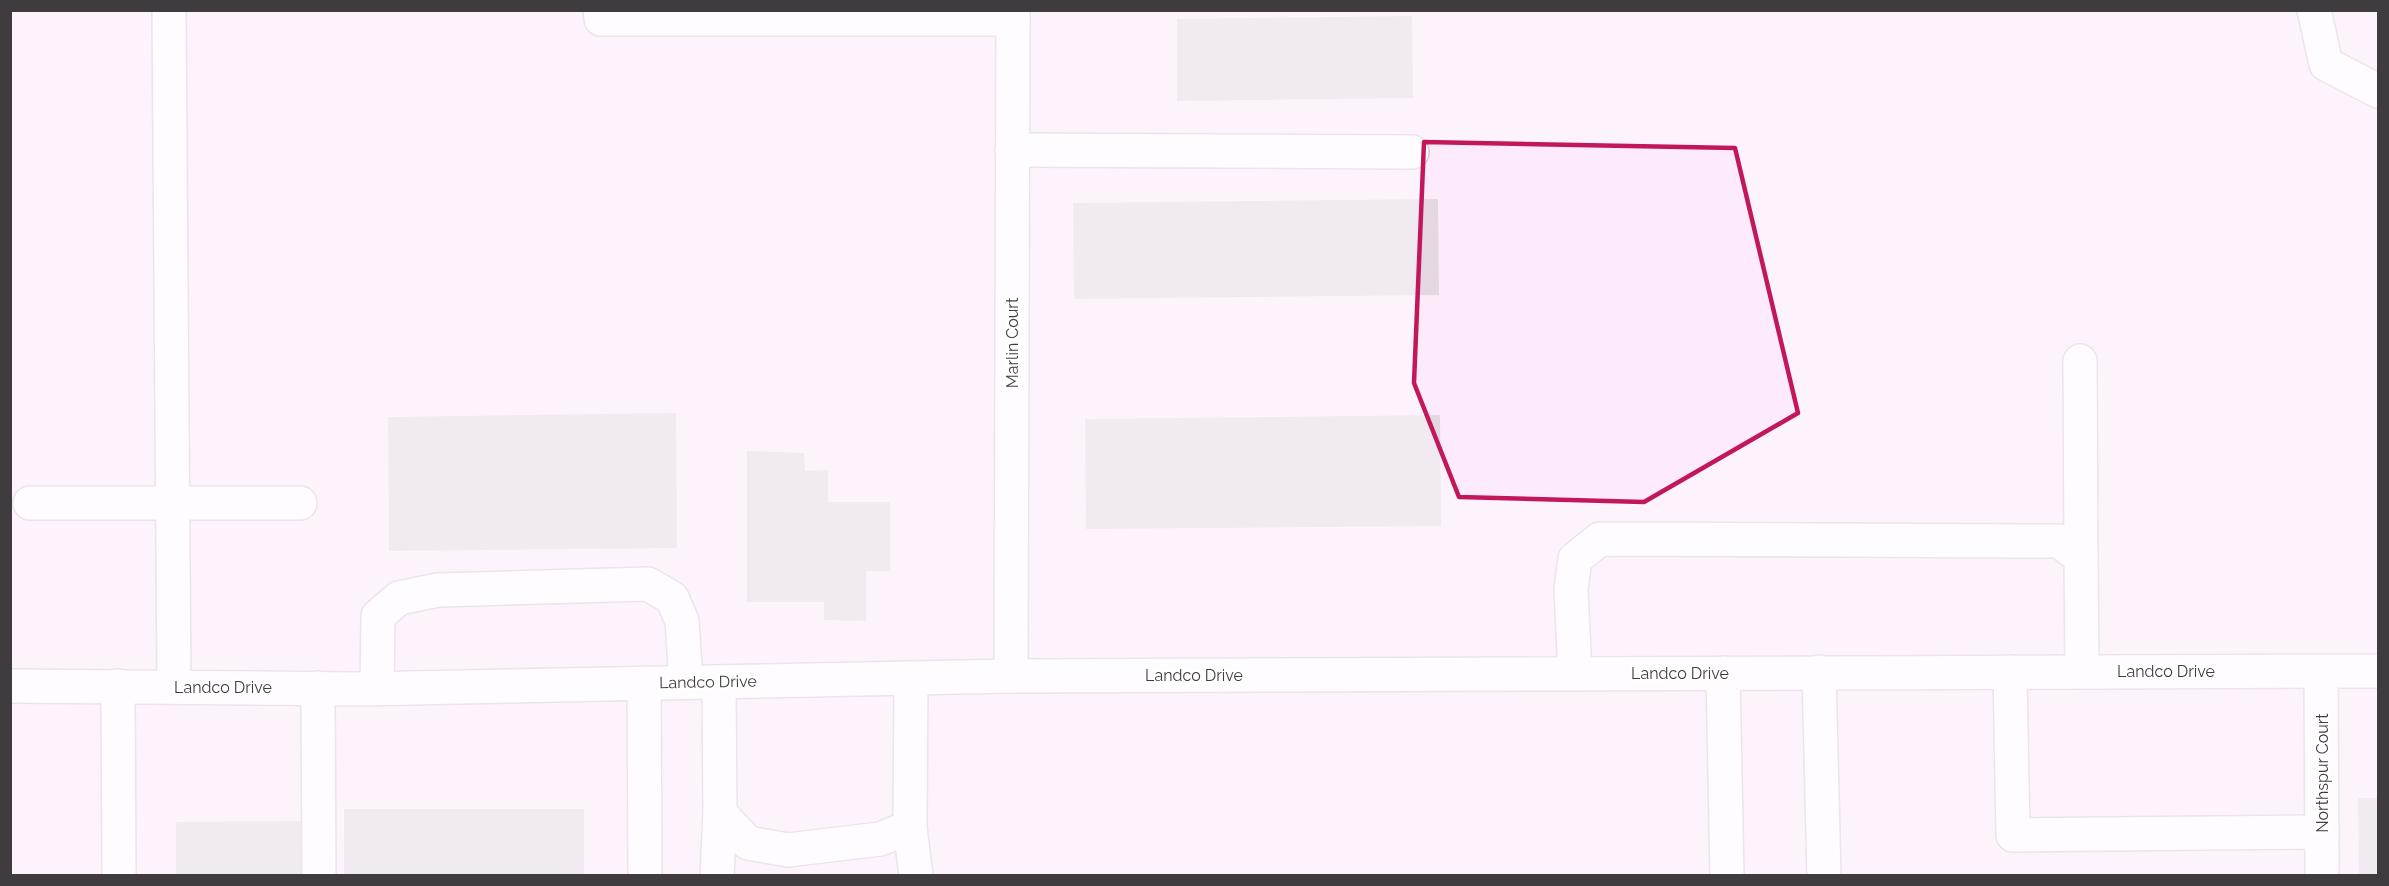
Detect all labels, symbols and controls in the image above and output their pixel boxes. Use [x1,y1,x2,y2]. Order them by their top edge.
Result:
street label: Marlin Court [1003,297,1022,388]
street label: Landco Drive [2117,662,2215,681]
street label: Landco Drive [1631,664,1729,683]
street label: Landco Drive [1145,666,1243,685]
street label: Landco Drive [659,672,757,692]
street label: Landco Drive [174,678,272,697]
street label: Northspur Court [2313,713,2332,833]

